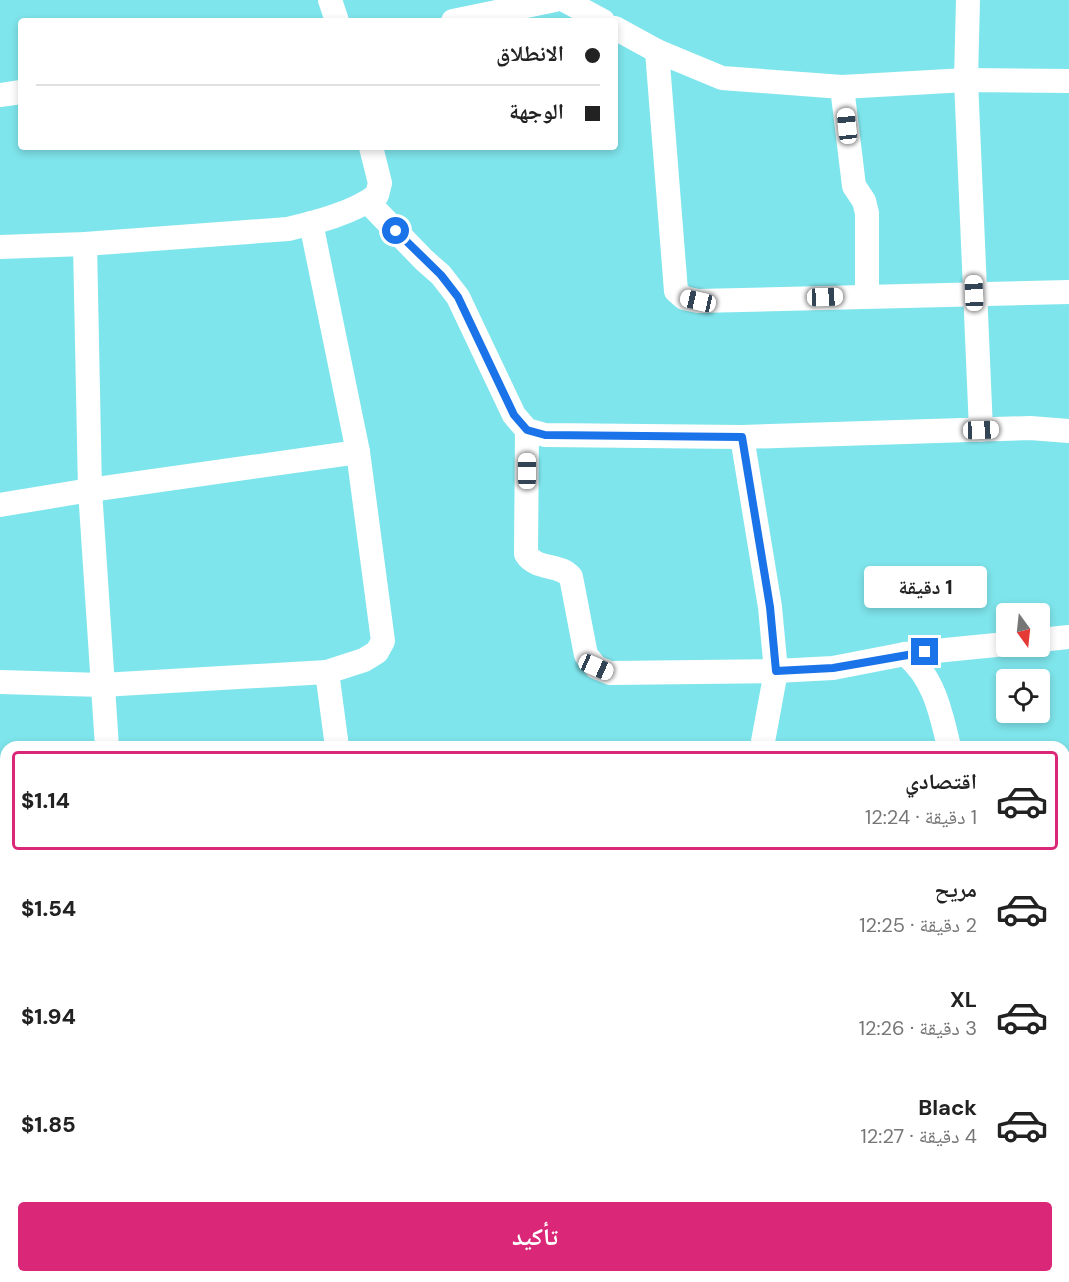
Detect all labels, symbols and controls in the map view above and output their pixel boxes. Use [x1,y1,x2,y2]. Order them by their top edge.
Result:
text: الانطلاق [496,39,564,68]
text: الوجهة [509,97,564,126]
car [836,107,858,145]
route start [382,217,409,244]
car [964,275,984,311]
car [807,287,843,307]
car [678,288,718,314]
car [963,420,999,440]
car [518,453,536,489]
callout: 1 دقيقة [864,565,986,607]
text: 1 دقيقة [898,574,953,600]
north arrow [996,603,1050,657]
map controls [996,603,1050,723]
route end [911,638,938,665]
car [576,651,616,683]
button: locate [996,669,1050,723]
text: اقتصادي [905,767,977,796]
icon: car [995,774,1049,828]
text: $1.14 [21,786,70,815]
text: 1 دقيقة · 12:24 [865,804,977,830]
text: مريح [934,875,977,904]
icon: car [995,882,1049,936]
text: $1.54 [21,894,76,923]
text: 2 دقيقة · 12:25 [859,912,977,938]
text: XL [950,985,977,1014]
icon: car [995,990,1049,1044]
text: $1.94 [21,1002,76,1031]
text: 3 دقيقة · 12:26 [859,1015,977,1041]
text: Black [918,1093,977,1122]
icon: car [995,1098,1049,1152]
text: $1.85 [21,1110,76,1139]
text: 4 دقيقة · 12:27 [861,1123,977,1149]
button: تأكيد [18,1202,1052,1271]

